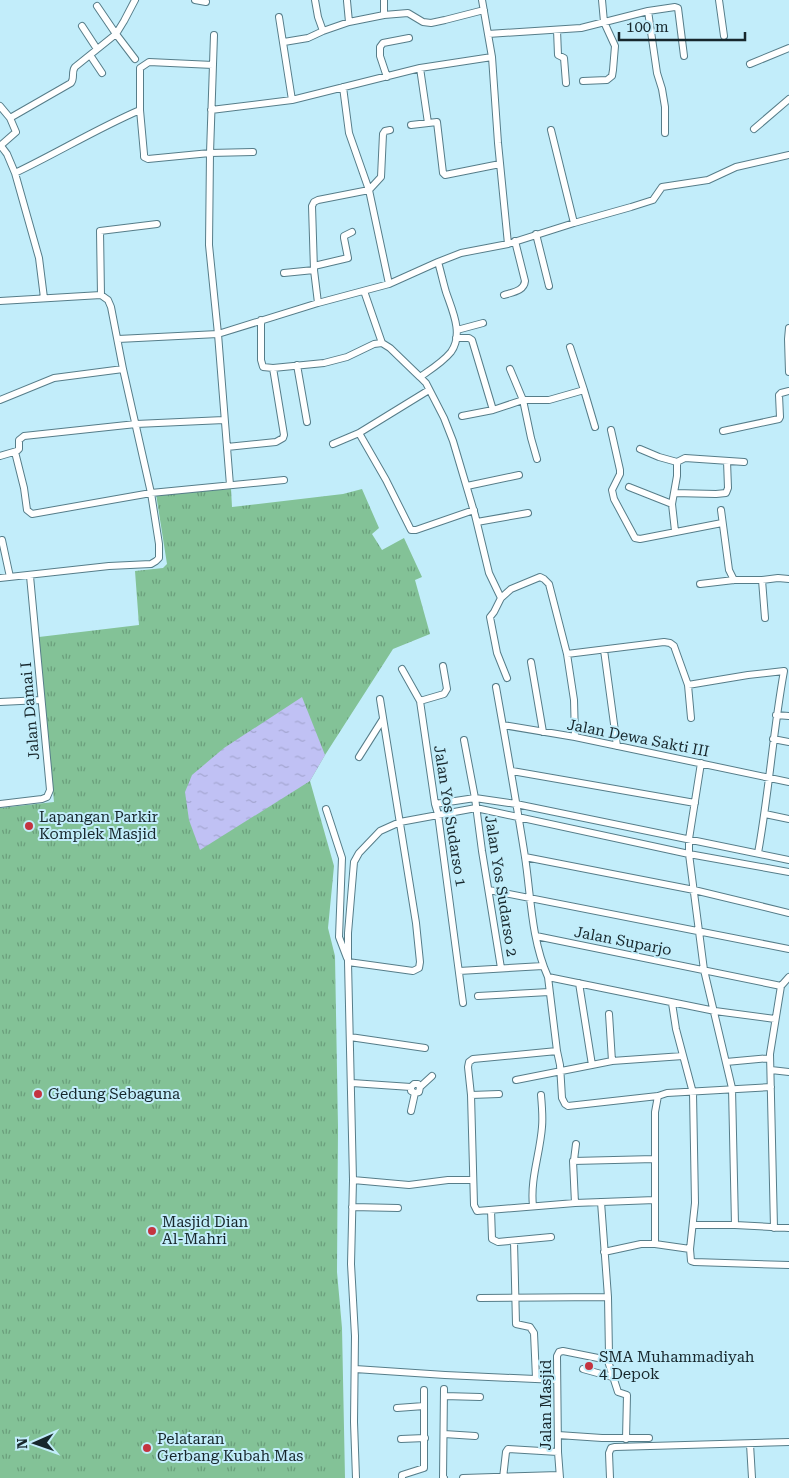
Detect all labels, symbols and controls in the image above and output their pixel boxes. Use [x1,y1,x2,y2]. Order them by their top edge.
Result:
scale bar [619,10,745,42]
text: 100 m [626,18,669,36]
street label: Jalan Damai I [17,661,43,761]
street label: Jalan Dewa Sakti III [565,715,711,761]
street label: Jalan Yos Sudarso 1 [430,744,470,888]
place label: Lapangan Parkir Komplek Masjid [39,808,158,843]
street label: Jalan Yos Sudarso 2 [481,814,521,958]
marker: Lapangan Parkir Komplek Masjid [23,820,35,832]
street label: Jalan Suparjo [573,923,673,959]
place label: Gedung Sebaguna [48,1085,180,1103]
marker: Gedung Sebaguna [32,1088,44,1100]
place label: Masjid Dian Al-Mahri [162,1213,249,1248]
marker: Masjid Dian Al-Mahri [146,1225,158,1237]
place label: SMA Muhammadiyah 4 Depok [599,1348,755,1383]
street label: Jalan Masjid [537,1359,555,1450]
marker: SMA Muhammadiyah 4 Depok [583,1360,595,1372]
north arrow [10,1418,60,1468]
place label: Pelataran Gerbang Kubah Mas [157,1430,303,1465]
text: N [14,1438,30,1449]
marker: Pelataran Gerbang Kubah Mas [141,1442,153,1454]

